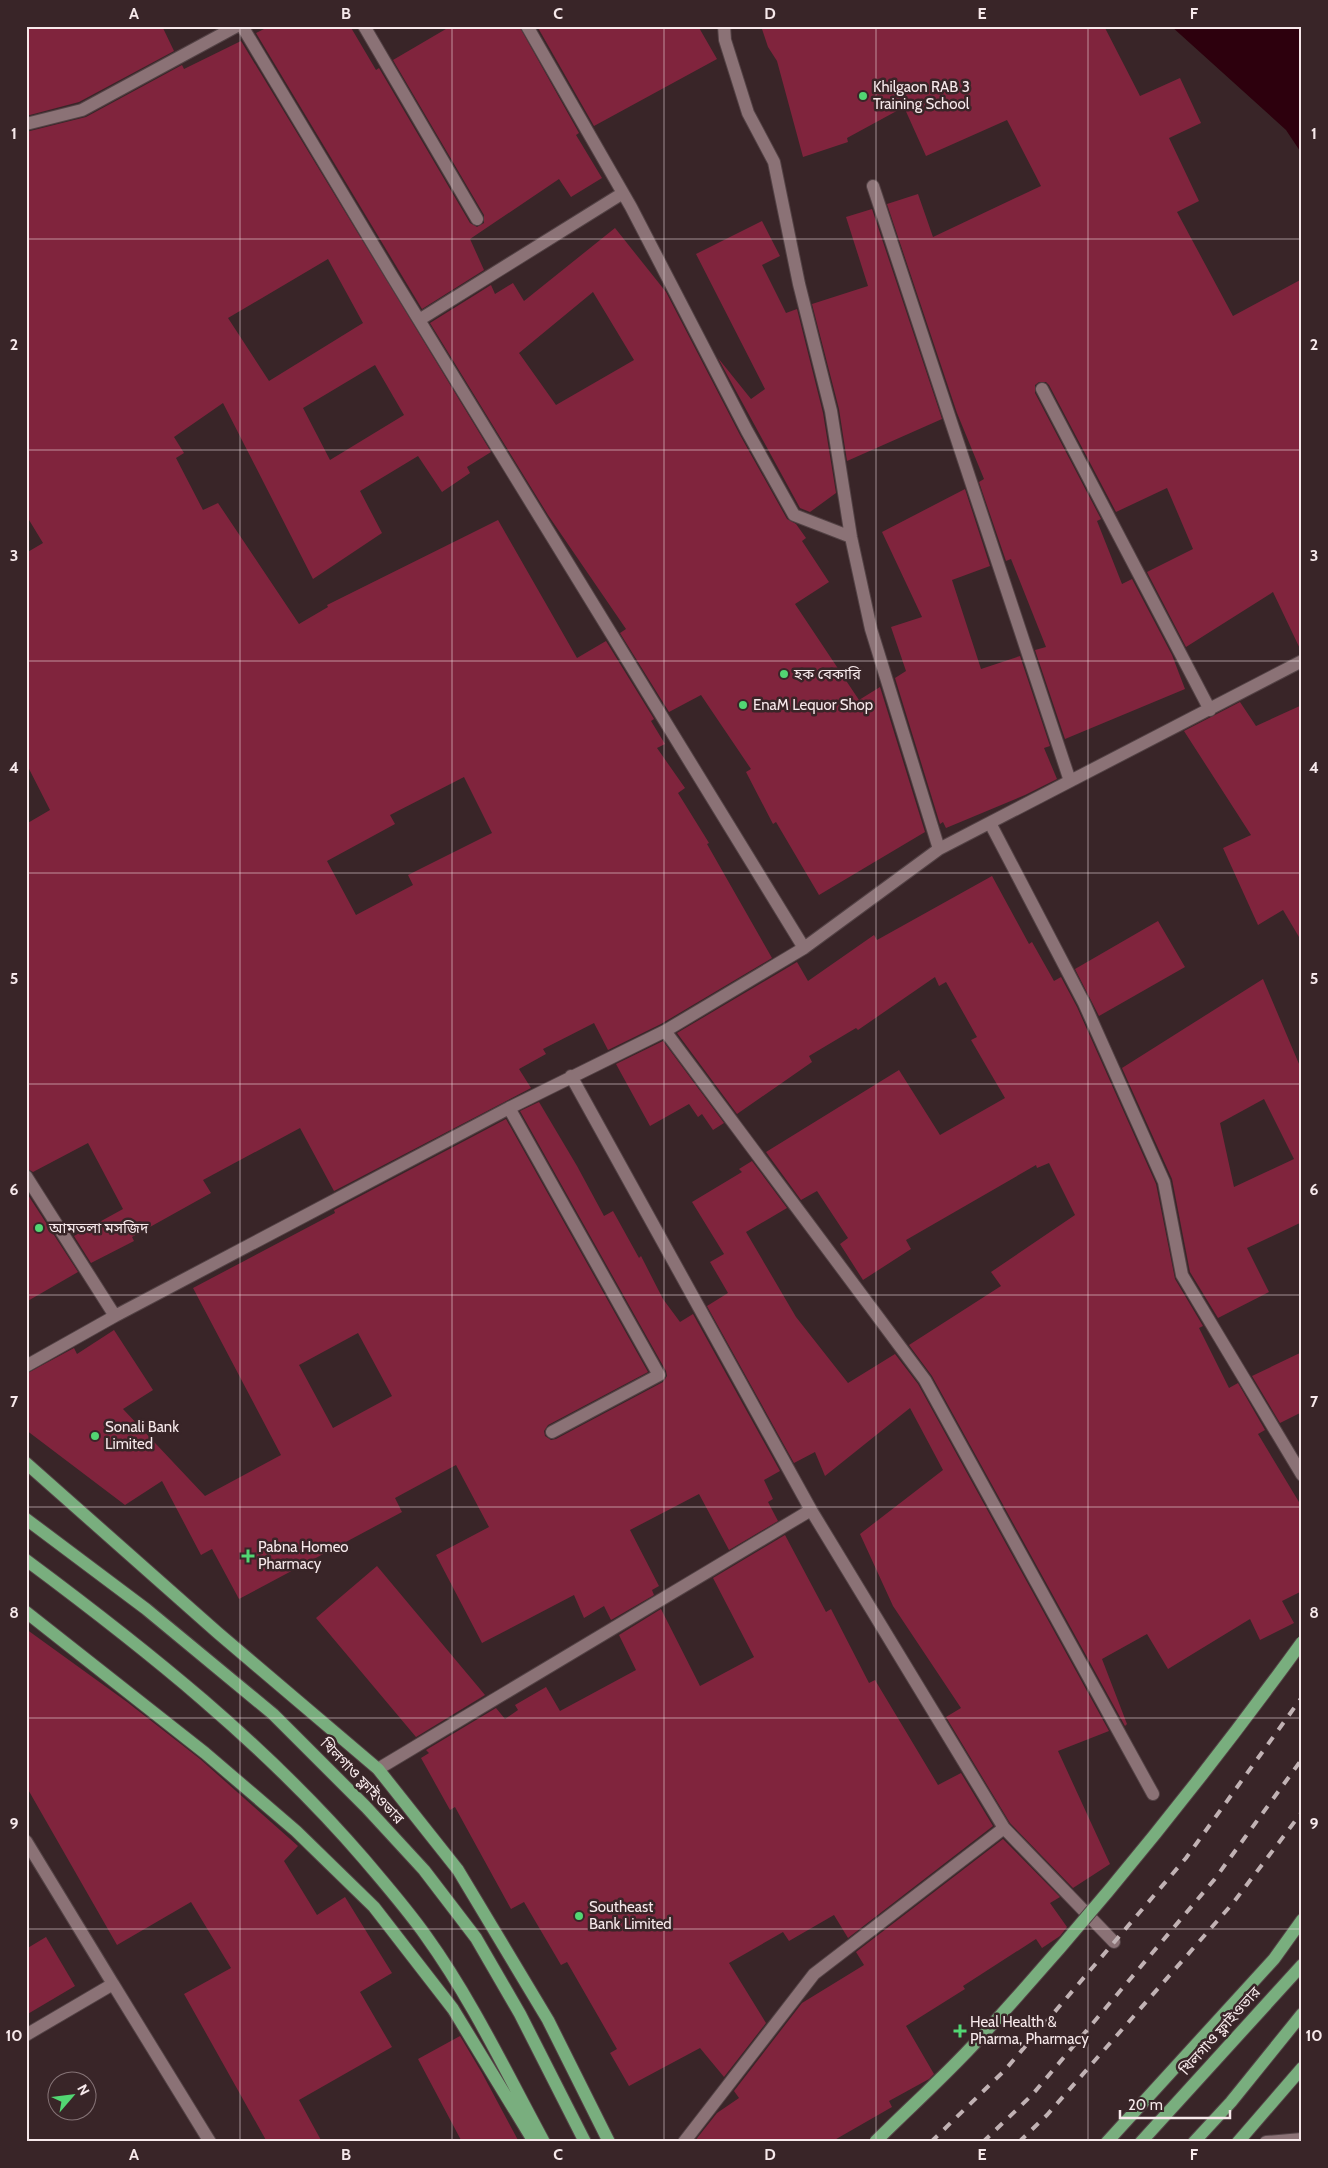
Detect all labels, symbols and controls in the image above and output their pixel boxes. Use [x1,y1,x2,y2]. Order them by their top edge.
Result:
text: A [129,4,139,23]
text: B [341,4,351,23]
text: C [553,4,563,23]
text: D [764,4,776,23]
text: E [977,4,987,23]
text: F [1190,4,1199,23]
place label: Khilgaon RAB 3 Training School [873,78,970,113]
marker: Khilgaon RAB 3 Training School [857,90,869,102]
text: 1 [11,124,17,143]
text: 1 [1311,124,1317,143]
text: 2 [10,335,18,354]
text: 2 [1310,335,1318,354]
text: 3 [10,546,18,565]
text: 3 [1310,546,1318,565]
place label: হক বেকারি [793,665,862,683]
marker: হক বেকারি [778,668,790,680]
place label: EnaM Lequor Shop [753,696,873,714]
marker: EnaM Lequor Shop [737,699,749,711]
text: 4 [9,758,19,777]
text: 4 [1309,758,1319,777]
text: 5 [10,969,18,988]
text: 5 [1310,969,1318,988]
text: 6 [10,1180,19,1199]
text: 6 [1310,1180,1319,1199]
place label: আমতলা মসজিদ [48,1219,149,1237]
marker: আমতলা মসজিদ [33,1222,45,1234]
text: 7 [10,1392,19,1411]
text: 7 [1310,1392,1319,1411]
place label: Sonali Bank Limited [105,1418,179,1453]
marker: Sonali Bank Limited [89,1430,101,1442]
place label: Pabna Homeo Pharmacy [258,1538,349,1573]
marker: Pabna Homeo Pharmacy [242,1550,254,1562]
text: 8 [9,1603,19,1622]
text: 8 [1309,1603,1319,1622]
street label: খিলগাও ফ্লাইওভার [316,1734,408,1828]
text: 9 [10,1814,19,1833]
text: 9 [1310,1814,1319,1833]
place label: Southeast Bank Limited [589,1898,672,1933]
marker: Southeast Bank Limited [573,1910,585,1922]
street label: খিলগাও ফ্লাইওভার [1175,1983,1265,2079]
place label: Heal Health & Pharma, Pharmacy [970,2013,1089,2048]
marker: Heal Health & Pharma, Pharmacy [954,2025,966,2037]
text: 10 [5,2026,23,2045]
text: 10 [1305,2026,1323,2045]
north arrow [48,2070,98,2120]
text: N [73,2081,94,2098]
scale bar [1120,2088,1230,2120]
text: 20 m [1128,2096,1163,2114]
text: A [129,2145,139,2164]
text: B [341,2145,351,2164]
text: C [553,2145,563,2164]
text: D [764,2145,776,2164]
text: E [977,2145,987,2164]
text: F [1190,2145,1199,2164]

